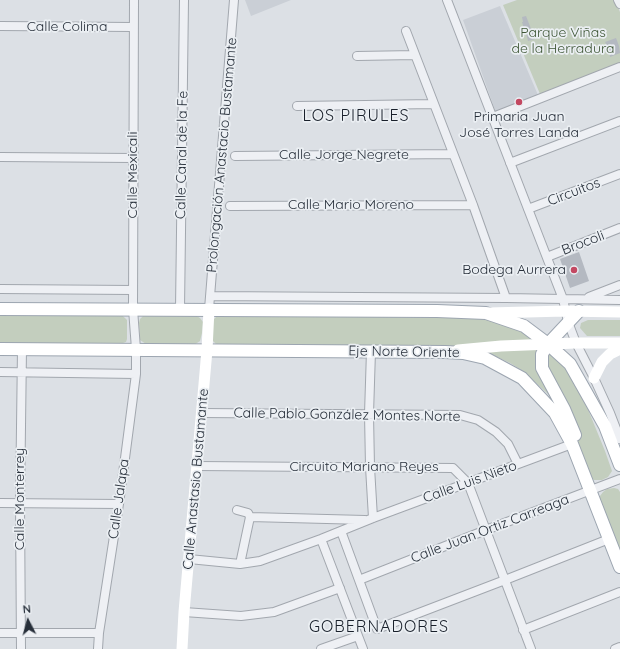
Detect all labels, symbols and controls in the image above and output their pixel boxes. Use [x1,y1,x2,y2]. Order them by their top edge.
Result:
street label: Calle Colima [27,19,107,35]
park label: Parque Viñas de la Herradura [511,25,615,58]
street label: Prolongación Anastacio Bustamante [203,37,241,273]
street label: Calle Canal de la Fe [172,91,192,219]
marker: Primaria Juan José Torres Landa [514,97,524,107]
district label: LOS PIRULES [302,106,410,126]
place label: Primaria Juan José Torres Landa [459,109,579,142]
street label: Calle Mexicali [125,132,141,218]
street label: Calle Jorge Negrete [279,147,409,163]
street label: Circuitos [545,174,603,210]
street label: Calle Mario Moreno [288,197,414,213]
street label: Brocoli [559,227,607,259]
place label: Bodega Aurrera [462,262,566,278]
marker: Bodega Aurrera [569,265,579,275]
street label: Eje Norte Oriente [348,343,460,361]
street label: Calle Anastasio Bustamante [180,388,212,570]
street label: Calle Pablo González Montes Norte [233,405,461,425]
street label: Calle Monterrey [12,448,28,550]
street label: Calle Luis Nieto [421,457,519,507]
street label: Calle Jalapa [105,458,133,540]
street label: Circuito Mariano Reyes [289,459,439,475]
street label: Calle Juan Ortiz Carreaga [409,491,571,567]
north arrow [8,601,48,641]
text: N [22,602,32,616]
district label: GOBERNADORES [309,617,449,637]

